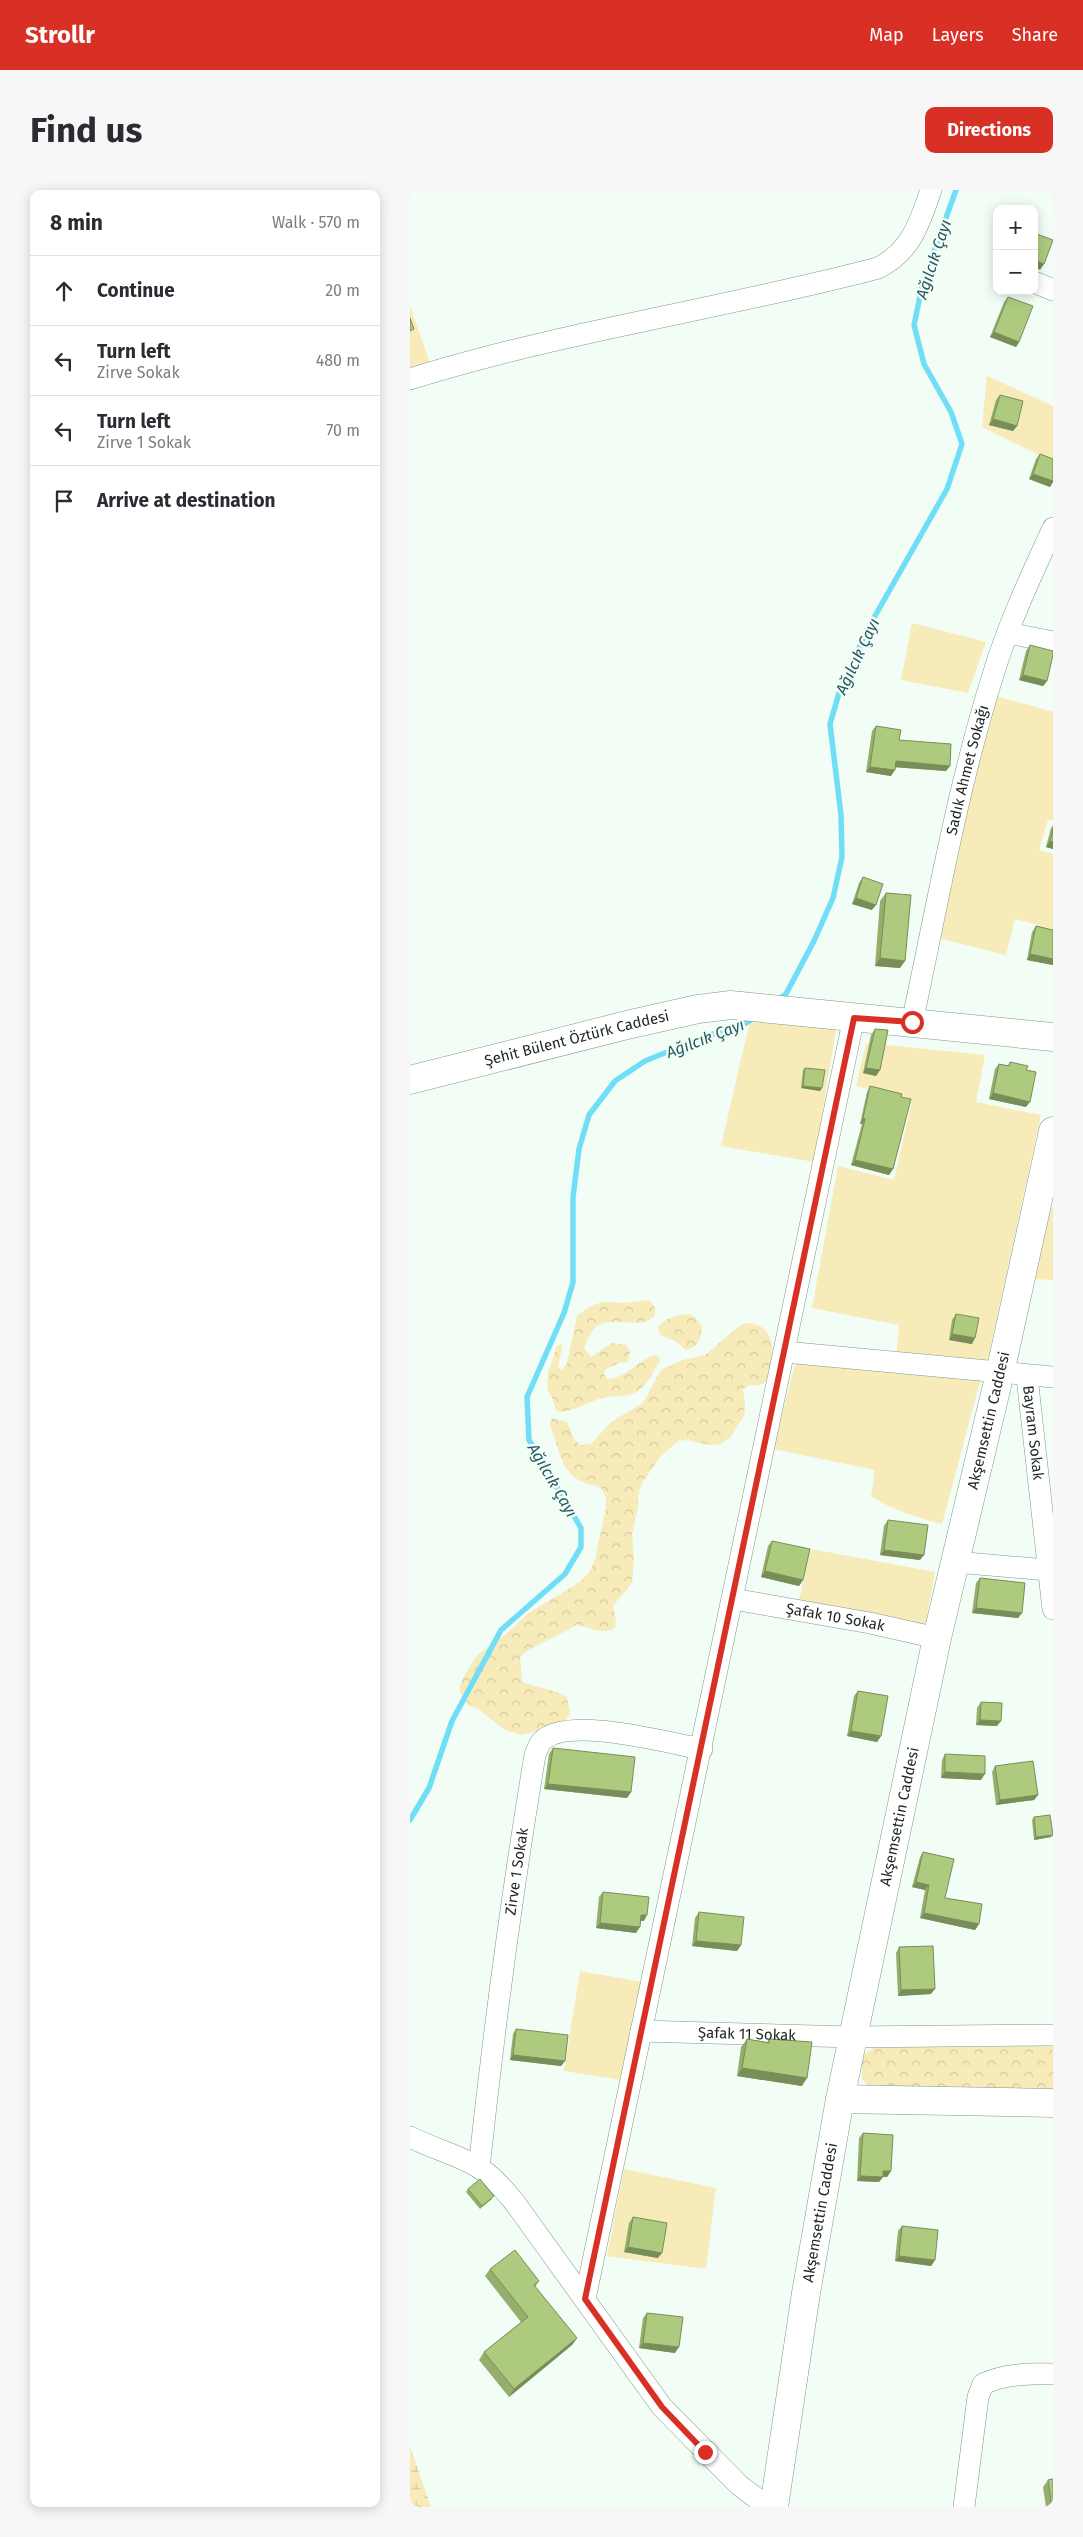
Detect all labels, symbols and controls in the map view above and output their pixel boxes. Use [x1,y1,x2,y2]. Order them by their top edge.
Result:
text: Strollr [25,21,95,49]
text: Map [869,24,904,46]
text: Layers [932,24,984,46]
text: Share [1012,24,1058,46]
button: Directions [925,107,1053,153]
text: Find us [30,109,142,151]
map controls [993,205,1038,295]
button: + [993,205,1038,250]
text: 8 min [50,210,103,236]
text: Walk · 570 m [272,213,360,232]
water label: Ağılcık Çayı [911,217,956,302]
button: − [993,250,1038,295]
icon: ahead [50,277,78,305]
text: Continue [97,279,175,302]
text: 20 m [325,281,360,300]
text: Turn left [97,340,171,363]
icon: left [50,347,78,375]
text: 480 m [316,351,360,370]
text: Zirve Sokak [97,363,180,382]
text: Turn left [97,410,171,433]
icon: left [50,417,78,445]
text: 70 m [326,421,360,440]
text: Zirve 1 Sokak [97,433,191,452]
icon: arrive [50,487,78,515]
text: Arrive at destination [97,489,276,512]
water label: Ağılcık Çayı [831,615,884,699]
street label: Sadık Ahmet Sokağı [943,703,992,837]
street label: Şehit Bülent Öztürk Caddesi [483,1007,671,1070]
route start [901,1011,924,1034]
water label: Ağılcık Çayı [663,1015,747,1063]
street label: Akşemsettin Caddesi [964,1350,1013,1491]
street label: Bayram Sokak [1019,1384,1048,1481]
water label: Ağılcık Çayı [522,1439,581,1521]
street label: Şafak 10 Sokak [785,1599,887,1635]
street label: Akşemsettin Caddesi [876,1746,923,1887]
street label: Zirve 1 Sokak [501,1826,532,1916]
street label: Şafak 11 Sokak [698,2024,796,2044]
street label: Akşemsettin Caddesi [799,2142,841,2284]
route end [694,2441,717,2464]

